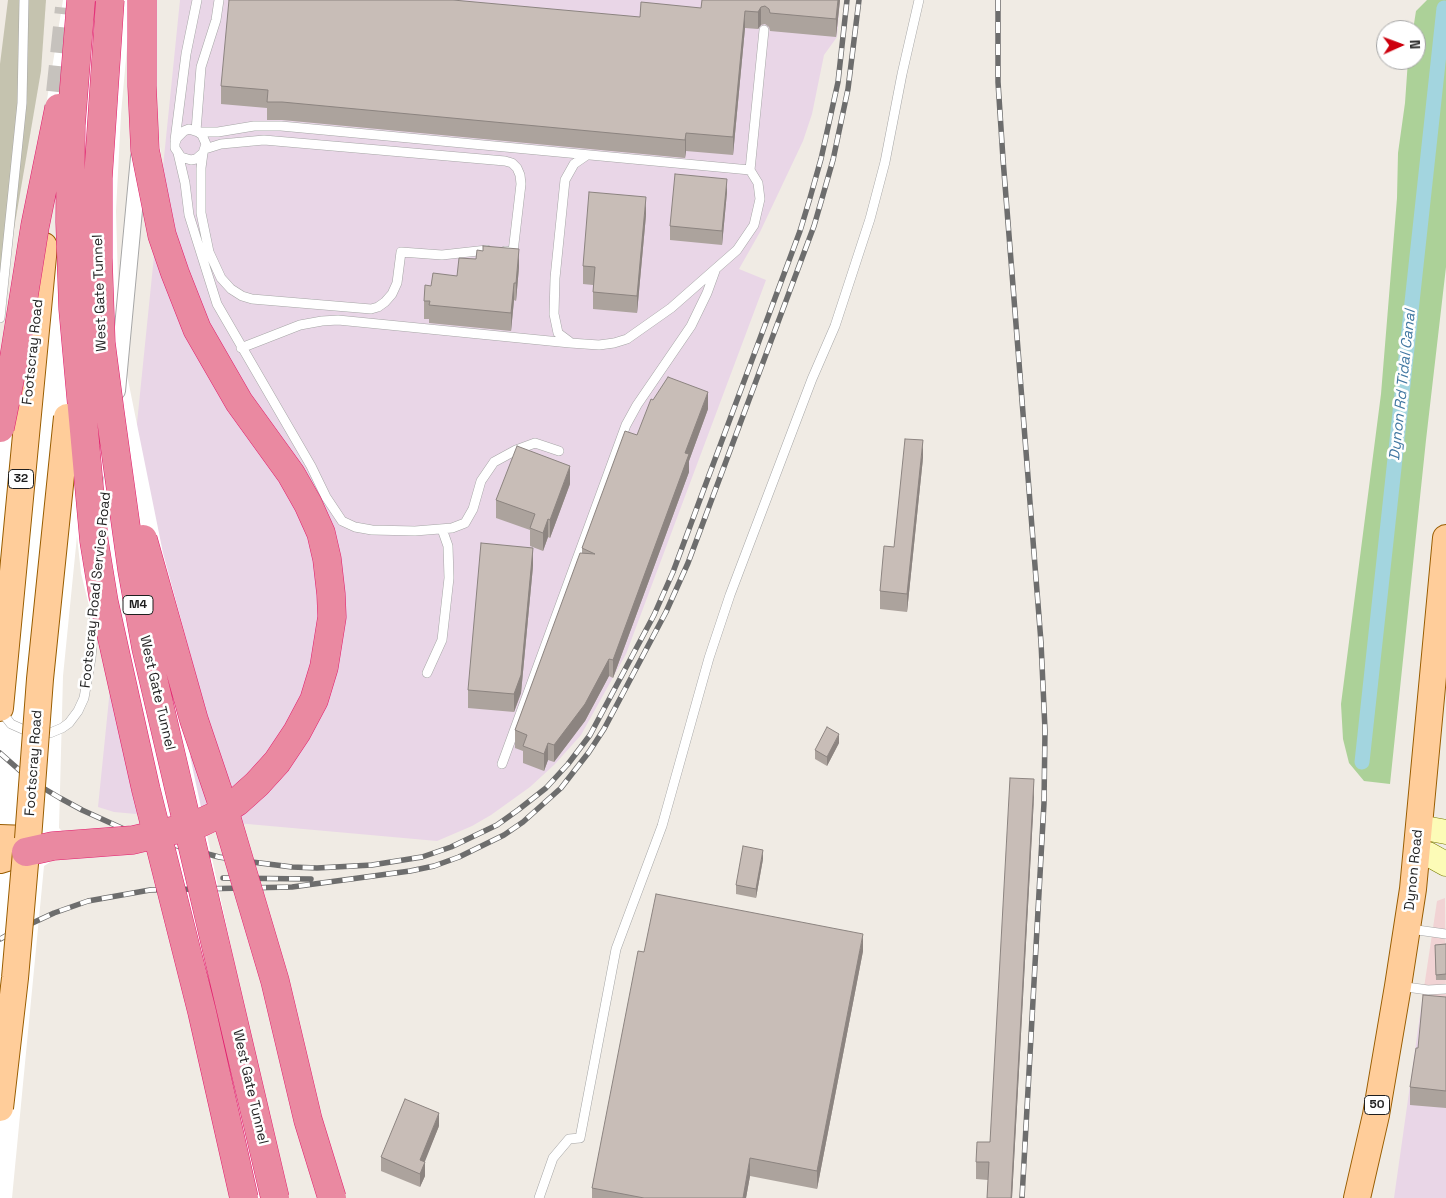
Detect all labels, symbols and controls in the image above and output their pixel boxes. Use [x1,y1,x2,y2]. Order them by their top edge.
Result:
north arrow [1376,20,1426,70]
text: N [1406,39,1424,50]
street label: West Gate Tunnel [90,234,110,352]
street label: Footscray Road [19,298,47,406]
water label: Dynon Rd Tidal Canal [1386,309,1420,461]
road number: 32 [8,469,34,488]
street label: Footscray Road Service Road [77,491,115,689]
road number: M4 [123,596,153,614]
street label: West Gate Tunnel [136,634,178,752]
street label: Footscray Road [22,709,46,817]
street label: Dynon Road [1401,829,1427,911]
street label: West Gate Tunnel [229,1028,271,1146]
road number: 50 [1364,1096,1390,1114]

